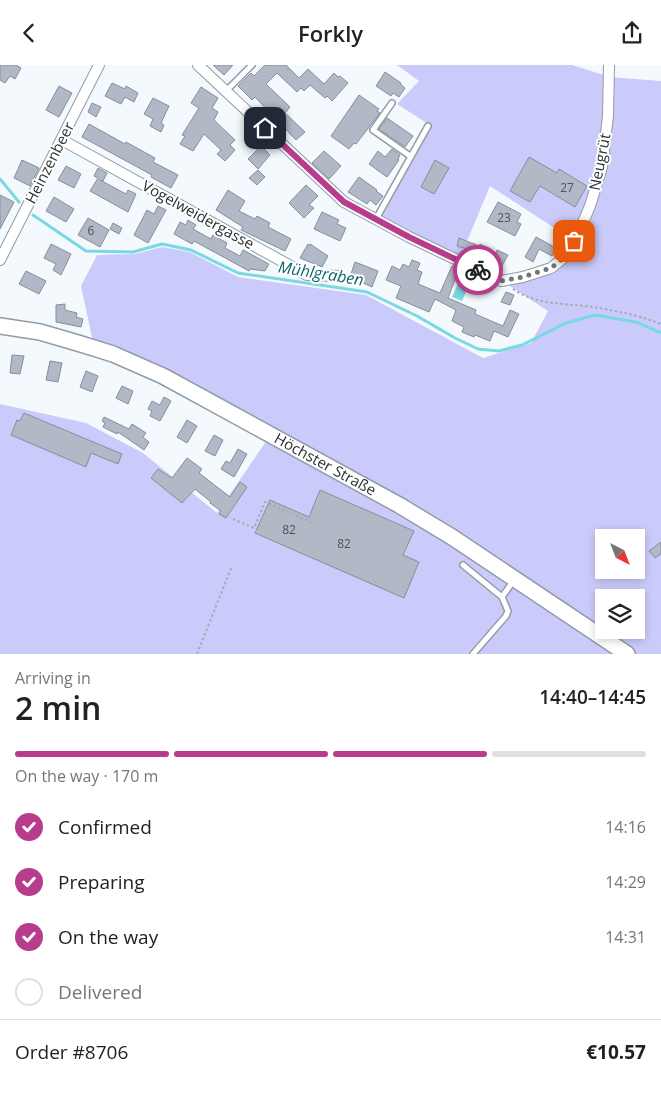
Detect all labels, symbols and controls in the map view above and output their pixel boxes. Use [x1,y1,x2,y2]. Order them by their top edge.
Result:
text: Forkly [298,18,363,48]
icon: back [15,19,43,47]
icon: share [618,19,646,47]
pin [244,107,286,149]
icon: home [251,114,279,142]
street label: Heinzenbeer [20,118,78,207]
street label: Neugrüt [584,132,614,192]
street label: Vogelweidergasse [139,175,258,253]
house number: 27 [560,179,574,196]
house number: 23 [497,209,511,226]
pin [553,220,595,262]
house number: 6 [88,222,95,239]
icon: bag [560,227,588,255]
courier [453,245,503,295]
water label: Mühlgraben [277,255,365,291]
icon: bike [464,256,492,284]
street label: Höchster Straße [271,428,380,500]
house number: 82 [282,521,296,538]
north arrow [595,529,645,579]
map controls [595,529,645,639]
house number: 82 [337,535,351,552]
button: layers [595,589,645,639]
text: Arriving in [15,667,91,689]
text: 14:40–14:45 [539,684,646,710]
text: 2 min [15,686,101,729]
text: On the way · 170 m [15,765,158,787]
icon: check [15,813,43,841]
text: Confirmed [58,814,152,840]
text: 14:16 [605,816,646,838]
icon: check [15,868,43,896]
text: Preparing [58,869,145,895]
text: 14:29 [605,871,646,893]
icon: check [15,923,43,951]
text: On the way [58,924,158,950]
text: 14:31 [605,926,646,948]
text: Delivered [58,979,142,1005]
text: Order #8706 [15,1039,128,1065]
text: €10.57 [586,1039,646,1065]

